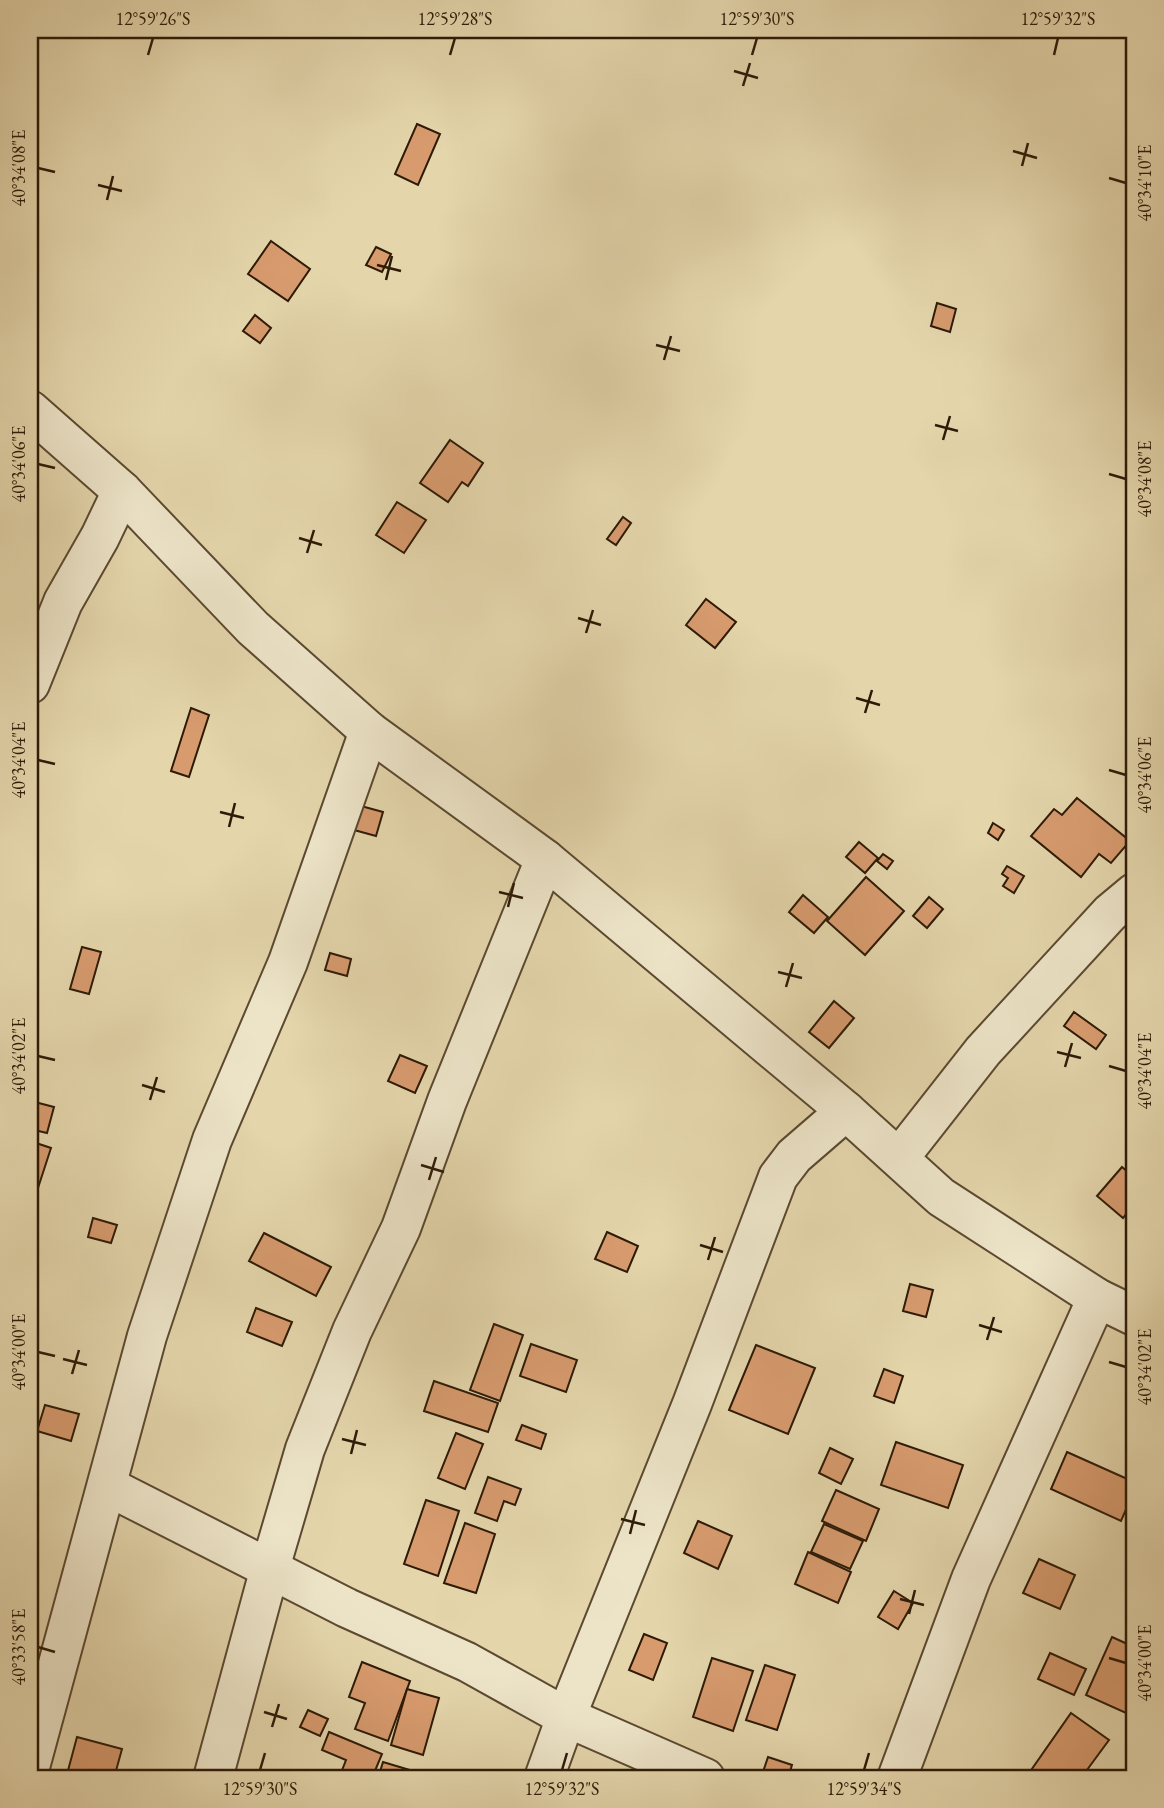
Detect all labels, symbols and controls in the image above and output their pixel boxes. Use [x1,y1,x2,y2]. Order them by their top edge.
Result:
text: 12°59'26"S [116,7,190,30]
text: 12°59'28"S [418,7,492,30]
text: 12°59'30"S [720,7,794,30]
text: 12°59'32"S [1021,7,1095,30]
text: 40°34'08"E [7,130,30,206]
text: 40°34'10"E [1133,145,1156,221]
text: 40°34'06"E [7,426,30,502]
text: 40°34'08"E [1133,441,1156,517]
text: 40°34'04"E [7,722,30,798]
text: 40°34'06"E [1133,737,1156,813]
text: 40°34'02"E [7,1018,30,1094]
text: 40°34'04"E [1133,1033,1156,1109]
text: 40°34'00"E [7,1314,30,1390]
text: 40°34'02"E [1133,1329,1156,1405]
text: 40°33'58"E [7,1609,30,1685]
text: 40°34'00"E [1133,1625,1156,1701]
text: 12°59'30"S [223,1777,297,1800]
text: 12°59'32"S [525,1777,599,1800]
text: 12°59'34"S [827,1777,901,1800]

